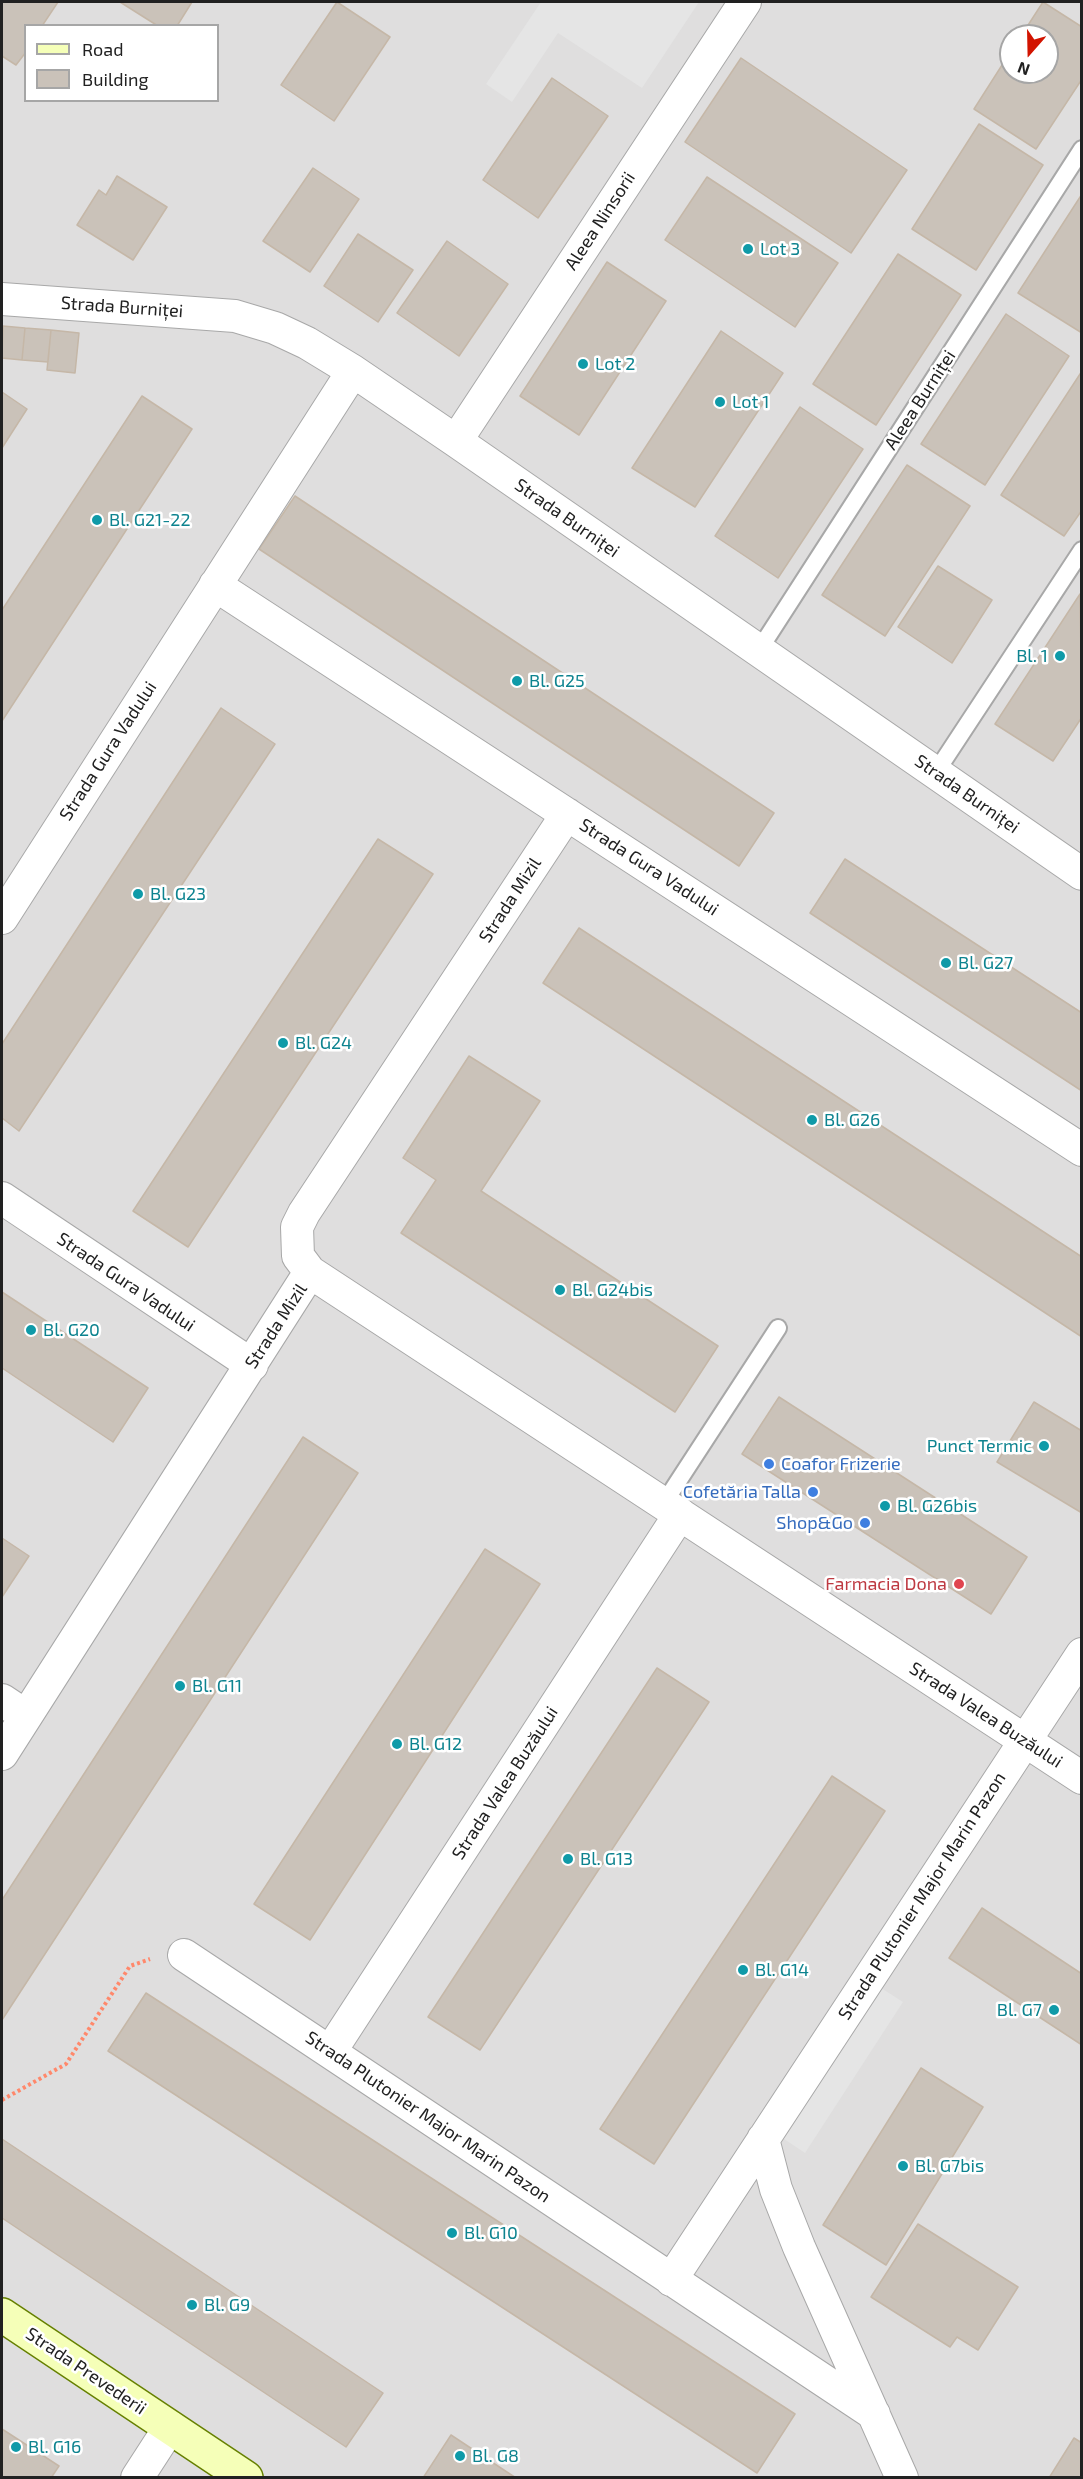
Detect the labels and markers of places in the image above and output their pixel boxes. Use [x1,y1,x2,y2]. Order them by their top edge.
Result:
place label: Lot 3 [760,238,800,260]
marker: Lot 3 [741,242,755,256]
place label: Lot 2 [595,353,635,375]
marker: Lot 2 [576,357,590,371]
place label: Lot 1 [732,391,769,413]
marker: Lot 1 [713,395,727,409]
place label: Bl. G21-22 [109,509,191,531]
marker: Bl. G21-22 [90,513,104,527]
place label: Bl. 1 [1016,645,1048,667]
marker: Bl. 1 [1053,649,1067,663]
place label: Bl. G25 [529,670,585,692]
marker: Bl. G25 [510,674,524,688]
place label: Bl. G23 [150,883,206,905]
marker: Bl. G23 [131,887,145,901]
place label: Bl. G27 [958,952,1013,974]
marker: Bl. G27 [939,956,953,970]
place label: Bl. G24 [295,1032,352,1054]
marker: Bl. G24 [276,1036,290,1050]
place label: Bl. G26 [824,1109,880,1131]
marker: Bl. G26 [805,1113,819,1127]
place label: Bl. G24bis [572,1279,653,1301]
marker: Bl. G24bis [553,1283,567,1297]
place label: Bl. G20 [43,1319,100,1341]
marker: Bl. G20 [24,1323,38,1337]
place label: Punct Termic [927,1435,1032,1457]
marker: Punct Termic [1037,1439,1051,1453]
place label: Coafor Frizerie [781,1453,901,1475]
marker: Coafor Frizerie [762,1457,776,1471]
place label: Cofetăria Talla [683,1481,801,1503]
marker: Cofetăria Talla [806,1485,820,1499]
place label: Bl. G26bis [897,1495,977,1517]
marker: Bl. G26bis [878,1499,892,1513]
place label: Shop&Go [776,1512,853,1534]
marker: Shop&Go [858,1516,872,1530]
place label: Farmacia Dona [825,1573,947,1595]
marker: Farmacia Dona [952,1577,966,1591]
place label: Bl. G11 [192,1675,242,1697]
marker: Bl. G11 [173,1679,187,1693]
place label: Bl. G12 [409,1733,462,1755]
marker: Bl. G12 [390,1737,404,1751]
place label: Bl. G13 [580,1848,633,1870]
marker: Bl. G13 [561,1852,575,1866]
place label: Bl. G14 [755,1959,809,1981]
marker: Bl. G14 [736,1963,750,1977]
place label: Bl. G7 [997,1999,1042,2021]
marker: Bl. G7 [1047,2003,1061,2017]
place label: Bl. G7bis [915,2155,984,2177]
marker: Bl. G7bis [896,2159,910,2173]
place label: Bl. G10 [464,2222,518,2244]
marker: Bl. G10 [445,2226,459,2240]
place label: Bl. G9 [204,2294,250,2316]
marker: Bl. G9 [185,2298,199,2312]
place label: Bl. G16 [28,2436,81,2458]
marker: Bl. G16 [9,2440,23,2454]
place label: Bl. G8 [472,2445,519,2467]
marker: Bl. G8 [453,2449,467,2463]

